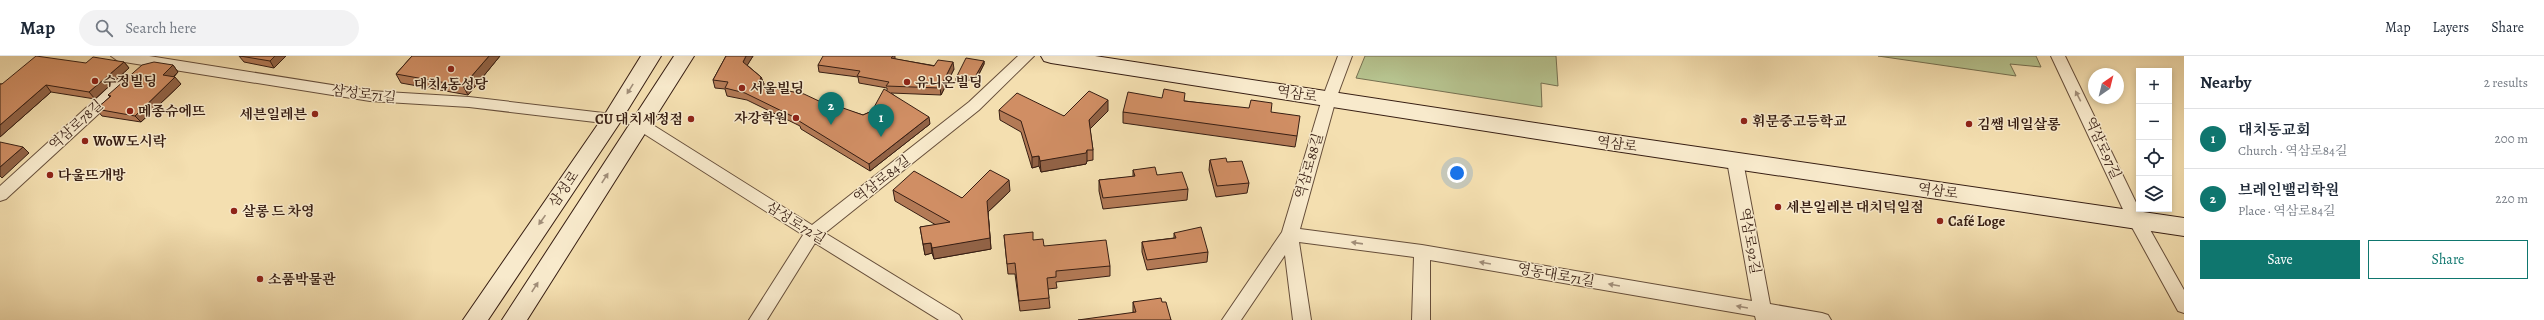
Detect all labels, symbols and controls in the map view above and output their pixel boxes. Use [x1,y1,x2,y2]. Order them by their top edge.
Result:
search box [79,10,359,46]
text: Map [20,15,55,41]
icon: search [93,17,115,39]
text: Search here [125,18,197,38]
text: Map [2385,18,2411,37]
text: Layers [2433,18,2469,37]
text: Share [2491,18,2524,37]
marker: 대치4동성당 [446,64,456,74]
north arrow [2088,68,2124,104]
map controls [2136,68,2172,212]
button: + [2136,68,2172,104]
text: Nearby [2200,71,2251,94]
place label: 수정빌딩 [103,72,157,91]
place label: 유니온빌딩 [915,73,983,92]
text: 2 results [2484,74,2528,91]
place label: 대치4동성당 [414,75,489,94]
marker: 수정빌딩 [90,76,100,86]
marker: 유니온빌딩 [902,77,912,87]
place label: 서울빌딩 [750,79,804,98]
street label: 삼성로71길 [331,81,397,107]
street label: 역삼로 [1275,81,1319,107]
one-way arrow [627,83,634,95]
marker: 서울빌딩 [737,83,747,93]
one-way arrow [2074,90,2081,102]
pin: 2 [818,92,844,125]
street label: 역삼로78길 [45,96,107,154]
place label: 메종슈에뜨 [138,102,206,121]
pin: 1 [868,104,894,137]
button: − [2136,104,2172,140]
place label: 세븐일레븐 [239,105,307,124]
marker: 메종슈에뜨 [125,106,135,116]
marker: 세븐일레븐 [310,109,320,119]
place label: 자강학원 [734,109,788,128]
place label: CU 대치세정점 [595,110,683,129]
place label: 휘문중고등학교 [1752,112,1847,131]
marker: 자강학원 [791,113,801,123]
marker: CU 대치세정점 [686,114,696,124]
street label: 역삼로97길 [2080,114,2126,182]
place label: 김쌤 네일살롱 [1977,115,2061,134]
marker: 휘문중고등학교 [1739,116,1749,126]
marker: 김쌤 네일살롱 [1964,119,1974,129]
text: 대치동교회 [2238,120,2310,140]
text: 1 [2211,130,2215,147]
text: 200 m [2495,130,2528,147]
street label: 역삼로88길 [1291,131,1327,201]
place label: WoW도시락 [92,132,167,151]
street label: 역삼로 [1596,132,1639,156]
marker: WoW도시락 [80,136,90,146]
button: locate [2136,140,2172,176]
text: Church · 역삼로84길 [2238,142,2348,159]
street label: 역삼로84길 [850,151,914,207]
your location [1447,163,1467,183]
place label: 다울뜨개방 [58,166,126,185]
street label: 삼성로 [545,167,584,211]
marker: 다울뜨개방 [45,170,55,180]
one-way arrow [601,173,609,183]
button: layers [2136,176,2172,212]
street label: 역삼로 [1917,179,1960,203]
text: 브레인밸리학원 [2238,180,2339,200]
text: 2 [2210,190,2216,207]
text: 220 m [2495,190,2528,207]
street label: 삼성로72길 [763,197,829,249]
place label: 세븐일레븐 대치덕일점 [1786,198,1924,217]
place label: 살롱 드 차영 [242,202,315,221]
marker: 세븐일레븐 대치덕일점 [1773,202,1783,212]
text: Place · 역삼로84길 [2238,202,2336,219]
marker: 살롱 드 차영 [229,206,239,216]
street label: 역삼로92길 [1735,206,1765,276]
place label: Café Loge [1948,212,2006,231]
one-way arrow [538,215,546,225]
marker: Café Loge [1935,216,1945,226]
one-way arrow [1351,240,1363,246]
button: Save [2200,240,2360,279]
button: Share [2368,240,2528,279]
street label: 영동대로71길 [1516,259,1596,291]
one-way arrow [1479,260,1492,266]
place label: 소품박물관 [268,270,336,289]
marker: 소품박물관 [255,274,265,284]
one-way arrow [531,281,538,293]
one-way arrow [1607,282,1620,288]
one-way arrow [1736,304,1748,310]

